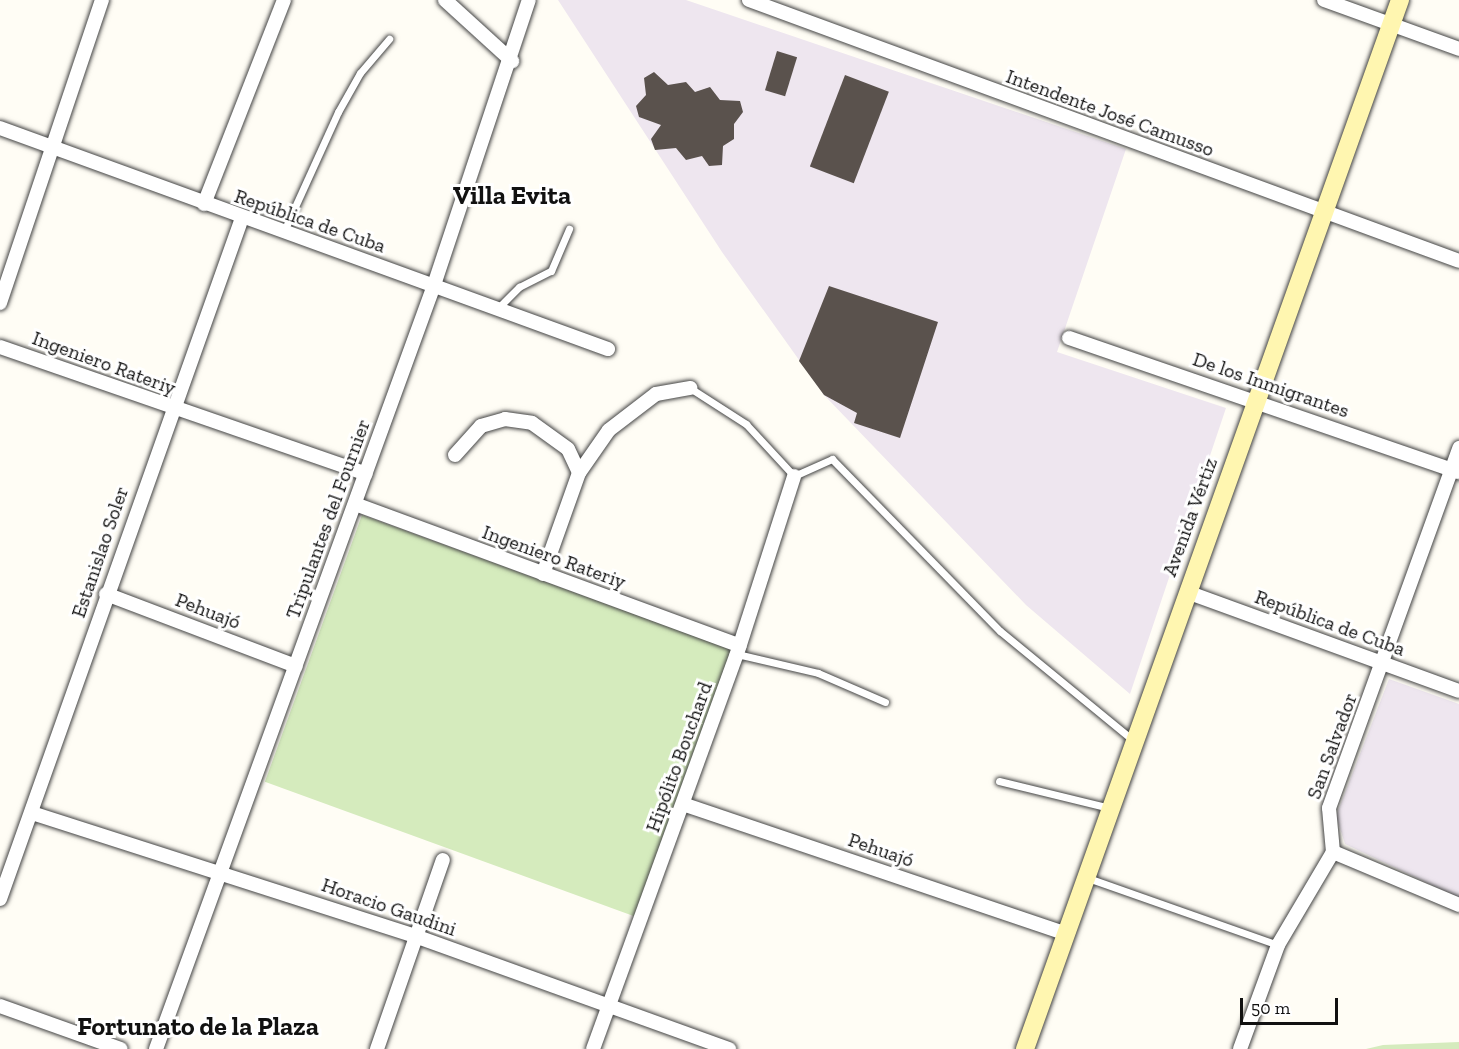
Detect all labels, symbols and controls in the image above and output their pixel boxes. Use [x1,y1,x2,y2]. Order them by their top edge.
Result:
street label: Intendente José Camusso [1003,64,1217,162]
district label: Villa Evita [453,180,571,212]
street label: República de Cuba [231,184,389,258]
street label: Ingeniero Rateriy [29,326,179,400]
street label: De los Inmigrantes [1190,347,1352,423]
street label: Tripulantes del Fournier [281,416,375,622]
street label: Avenida Vértiz [1157,454,1223,580]
street label: Estanislao Soler [66,483,134,621]
street label: Ingeniero Rateriy [479,520,629,594]
street label: República de Cuba [1252,585,1408,661]
street label: Pehuajó [172,588,244,634]
street label: Hipólito Bouchard [641,679,717,835]
street label: San Salvador [1302,690,1362,802]
street label: Pehuajó [845,828,917,872]
street label: Horacio Gaudini [318,873,460,941]
scale bar [1243,986,1340,1024]
text: 50 m [1251,997,1290,1019]
district label: Fortunato de la Plaza [77,1011,319,1043]

